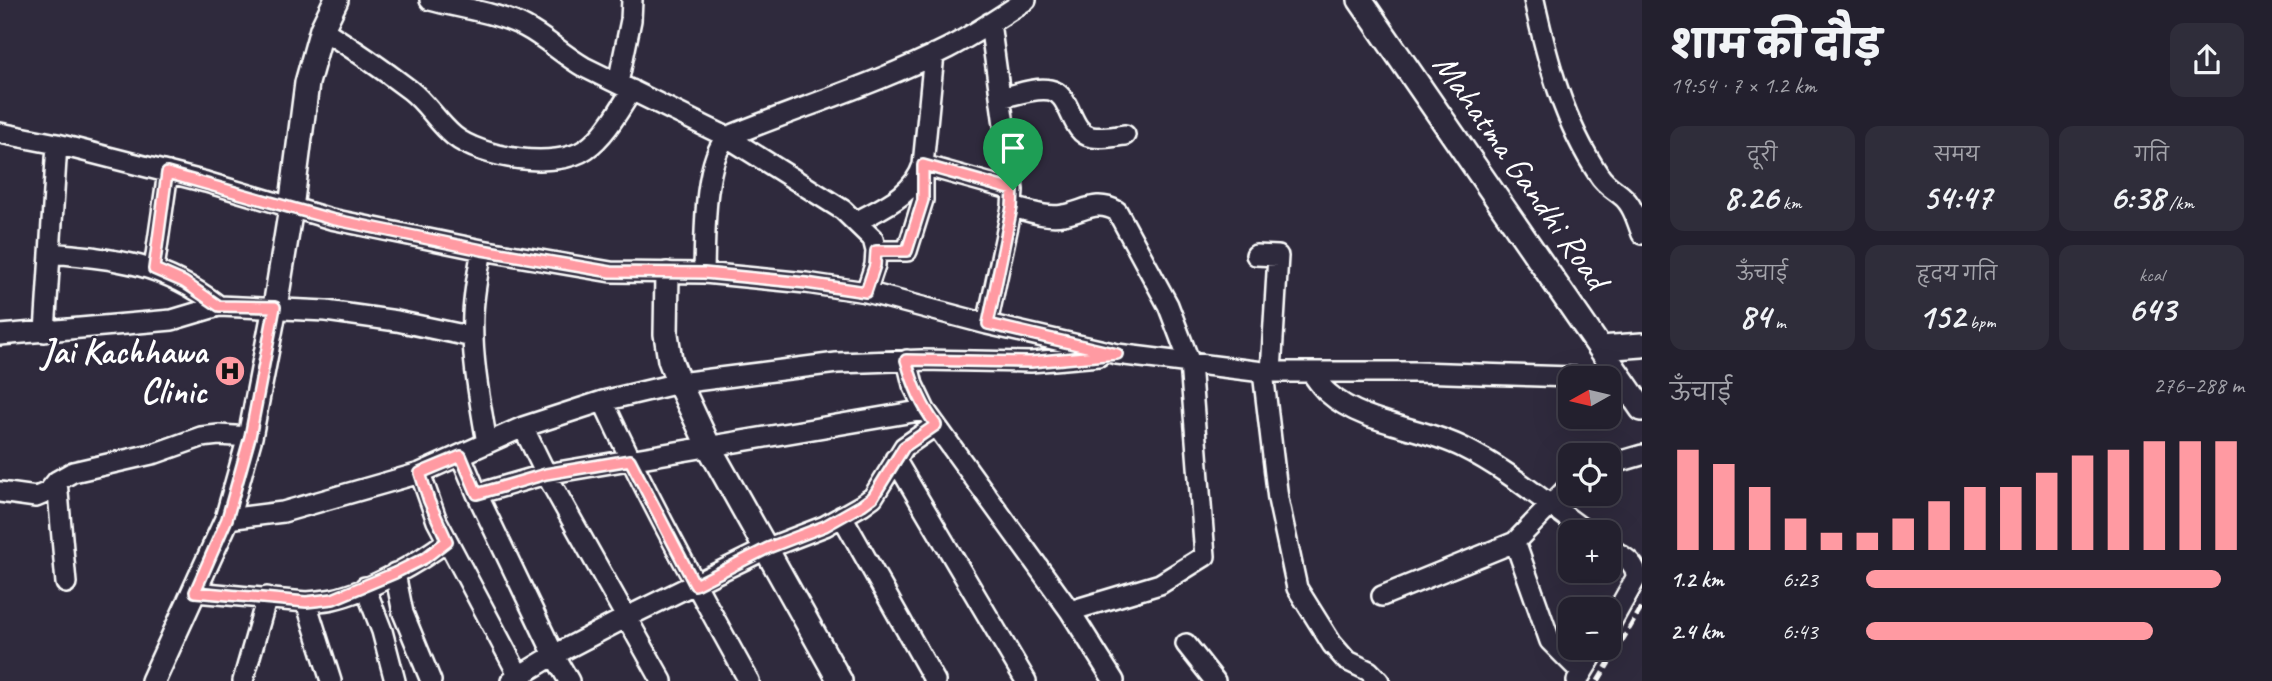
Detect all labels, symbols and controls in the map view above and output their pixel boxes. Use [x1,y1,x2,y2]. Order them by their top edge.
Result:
text: शाम की दौड़ [1670,21,1882,68]
button: share [2170,23,2244,97]
street label: Mahatma Gandhi Road [1423,44,1622,302]
text: 19:54 · 7 × 1.2 km [1670,71,1816,100]
pin [983,118,1043,190]
icon: arrive [994,129,1032,167]
text: दूरी [1747,143,1777,167]
text: समय [1934,143,1980,167]
text: गति [2134,143,2169,167]
text: 8.26 [1723,175,1778,220]
text: 54:47 [1922,175,1992,220]
text: 6:38 [2109,175,2164,220]
text: km [1778,191,1801,215]
text: /km [2164,191,2194,215]
text: ऊँचाई [1737,262,1788,286]
text: हृदय गति [1917,262,1997,286]
text: kcal [2139,263,2164,287]
text: 643 [2128,287,2176,332]
text: 84 [1739,294,1770,339]
text: 152 [1918,294,1965,339]
text: m [1770,310,1786,334]
text: bpm [1965,310,1996,334]
place label: Jai Kachhawa Clinic [39,329,210,414]
hospital icon: Jai Kachhawa Clinic [213,354,247,388]
north arrow [1558,366,1620,429]
map controls [1558,366,1621,660]
text: 276–288 m [2153,371,2244,400]
text: ऊँचाई [1670,378,1732,407]
button: locate [1558,443,1621,506]
button: + [1558,520,1621,583]
text: 1.2 km [1670,565,1724,594]
text: 6:23 [1782,565,1818,594]
button: − [1558,597,1621,660]
text: 2.4 km [1670,617,1724,646]
text: 6:43 [1782,617,1818,646]

